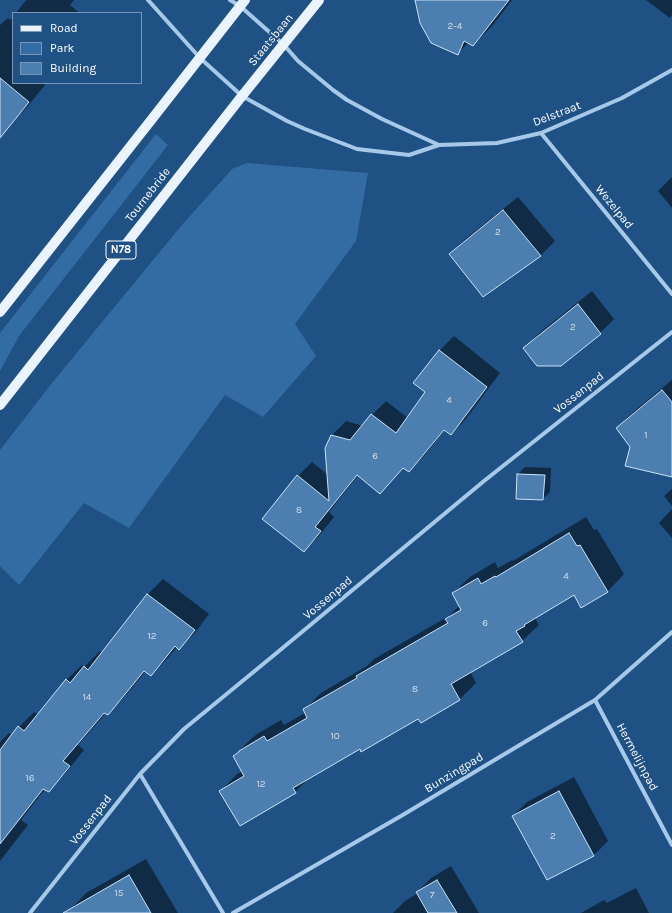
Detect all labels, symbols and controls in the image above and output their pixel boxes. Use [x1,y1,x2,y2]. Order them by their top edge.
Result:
street label: Staatsbaan [245,11,297,69]
legend [12,12,142,84]
house number: 2-4 [448,20,462,32]
text: Road [50,21,78,35]
text: Park [50,41,74,55]
text: Building [50,61,96,75]
street label: Delstraat [531,98,583,130]
street label: Tournebride [122,165,174,225]
street label: Wezelpad [592,182,636,232]
house number: 2 [495,226,501,238]
road number: N78 [106,241,136,259]
house number: 2 [570,321,576,333]
street label: Vossenpad [551,369,607,417]
house number: 4 [446,394,452,406]
house number: 1 [644,429,648,441]
house number: 6 [372,450,378,462]
house number: 8 [296,504,302,516]
house number: 4 [563,570,569,582]
street label: Vossenpad [301,573,355,623]
house number: 6 [482,617,488,629]
house number: 12 [147,630,157,642]
house number: 8 [412,683,418,695]
house number: 14 [83,691,91,703]
street label: Hermelijnpad [613,721,661,793]
house number: 10 [330,730,340,742]
street label: Bunzingpad [422,750,486,796]
house number: 16 [25,772,35,784]
house number: 12 [256,778,266,790]
street label: Vossenpad [67,792,115,848]
house number: 2 [550,830,556,842]
house number: 15 [115,887,123,899]
house number: 7 [430,889,434,901]

